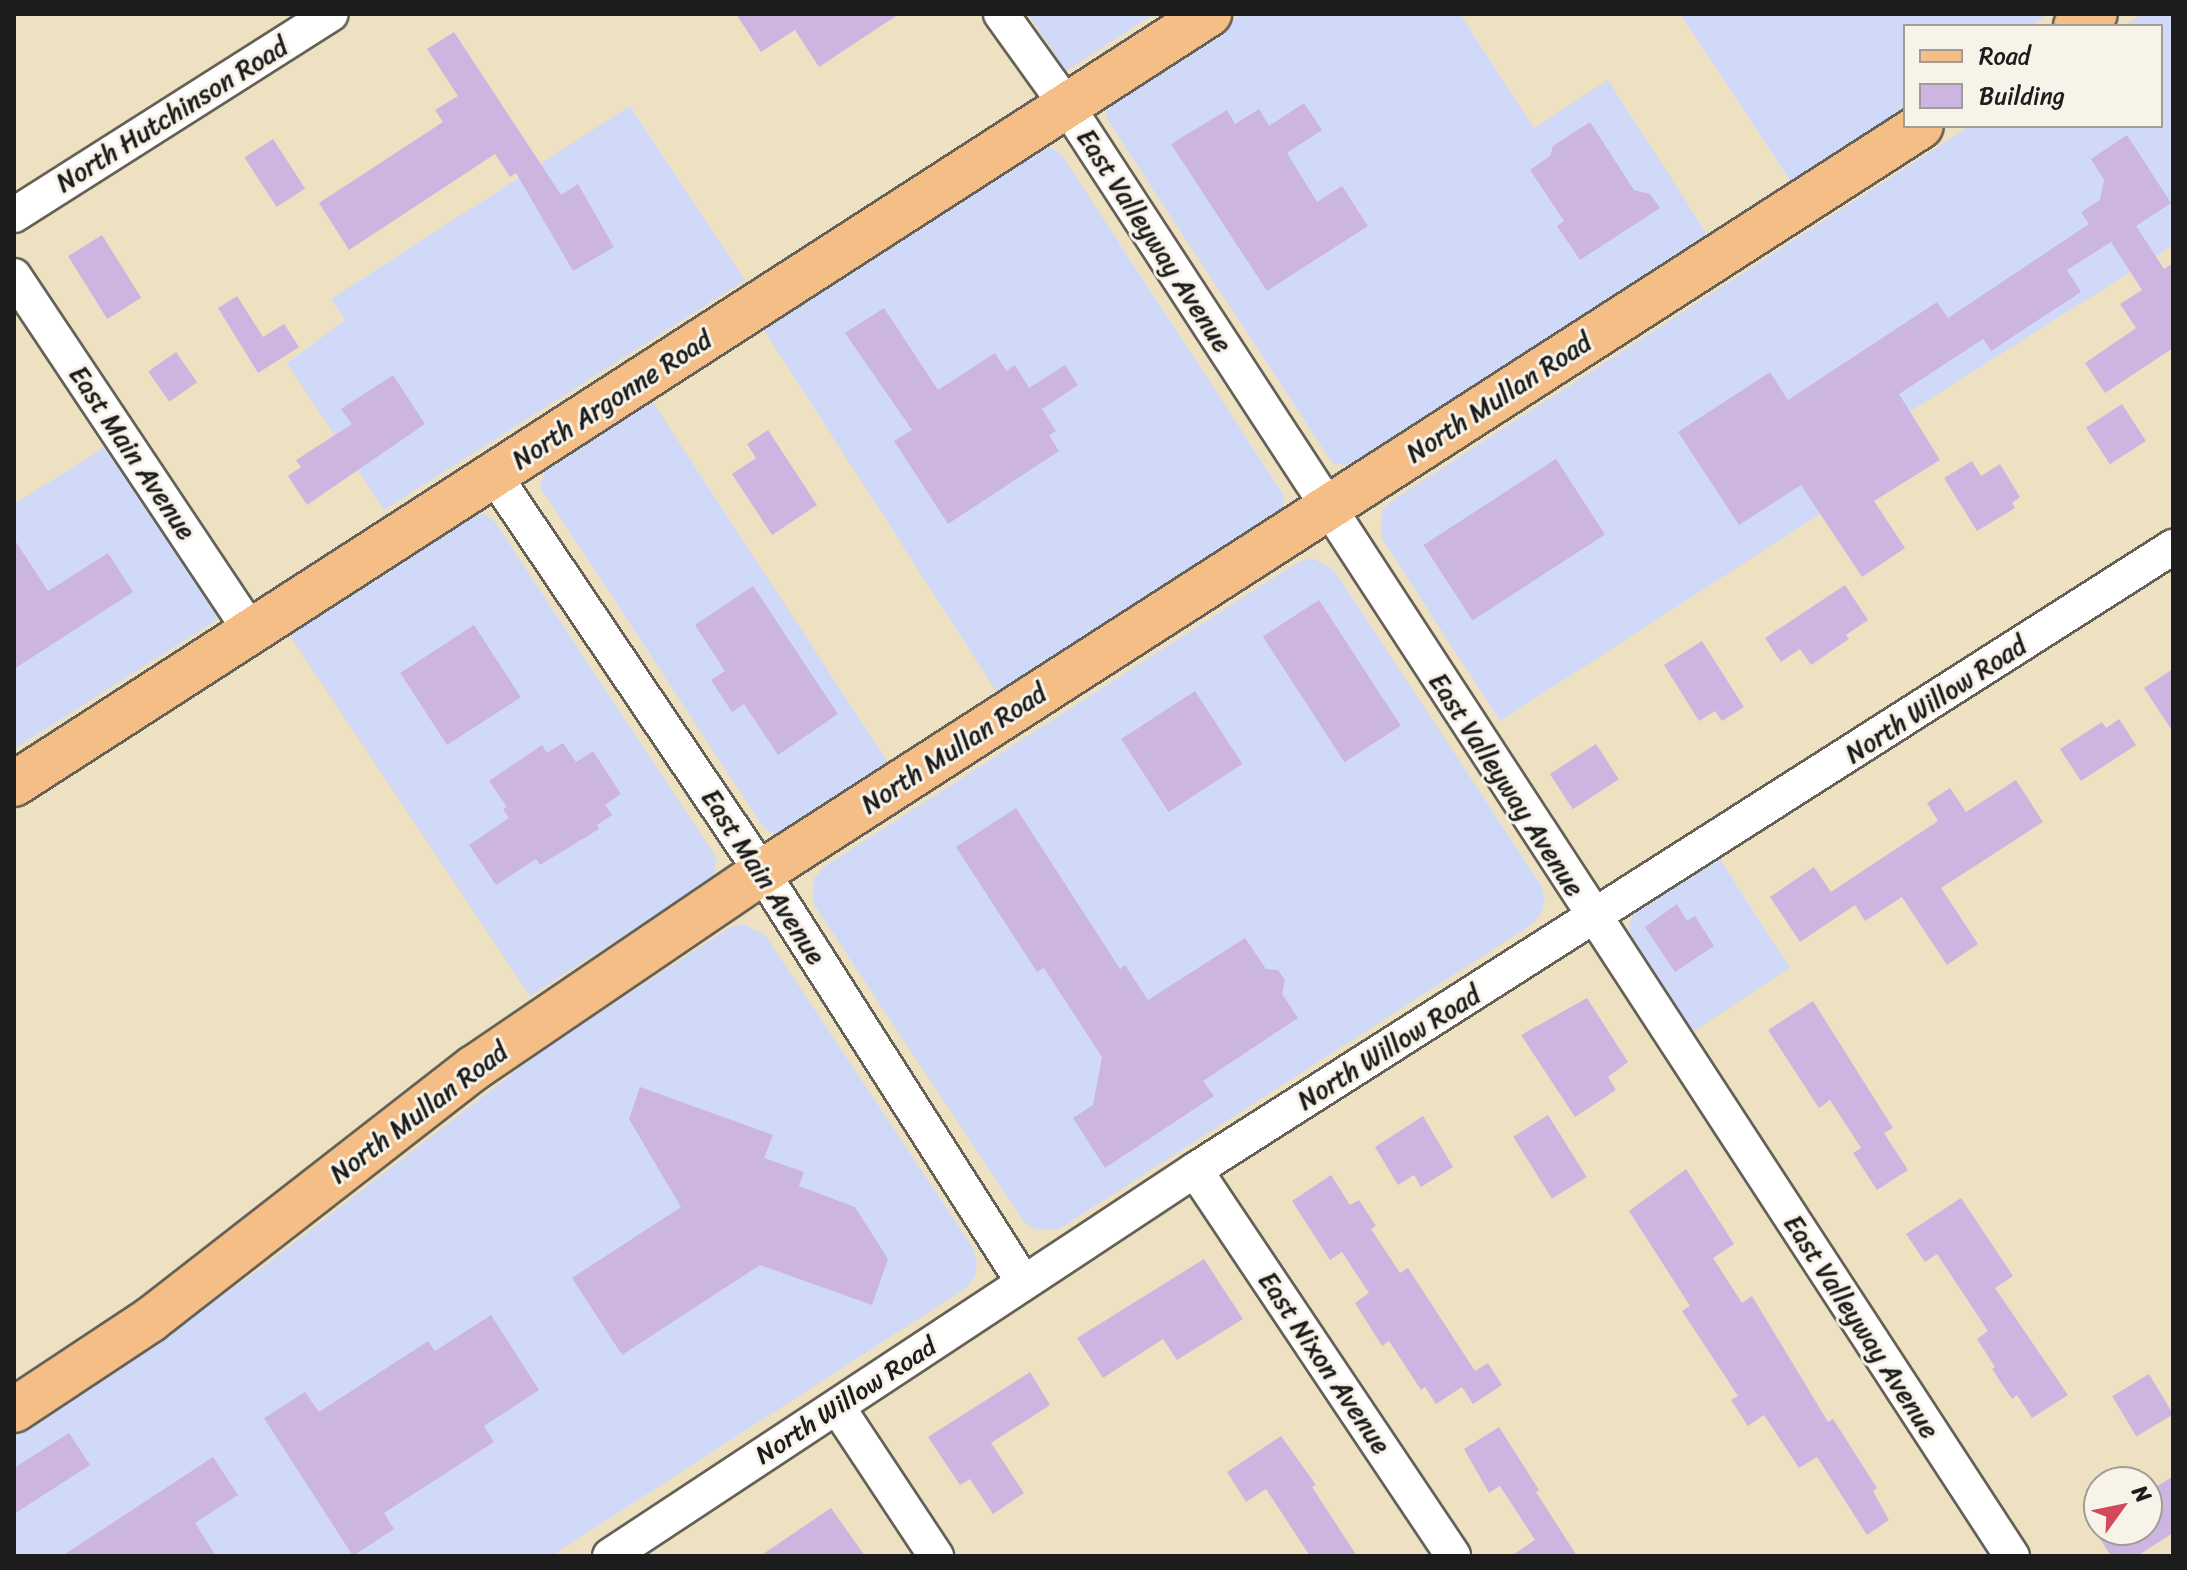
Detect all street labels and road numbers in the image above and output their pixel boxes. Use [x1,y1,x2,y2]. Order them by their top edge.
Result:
street label: North Hutchinson Road [51,31,293,199]
street label: East Valleyway Avenue [1070,123,1238,359]
street label: North Argonne Road [506,324,718,476]
street label: North Mullan Road [1401,327,1597,469]
street label: East Main Avenue [62,360,202,546]
street label: North Willow Road [1840,630,2032,770]
street label: East Valleyway Avenue [1422,667,1590,903]
street label: North Mullan Road [856,678,1052,820]
street label: East Main Avenue [695,783,831,971]
street label: North Willow Road [1292,979,1486,1117]
street label: North Mullan Road [324,1036,514,1190]
street label: East Valleyway Avenue [1777,1209,1945,1445]
street label: East Nixon Avenue [1252,1266,1396,1460]
street label: North Willow Road [750,1331,942,1471]

